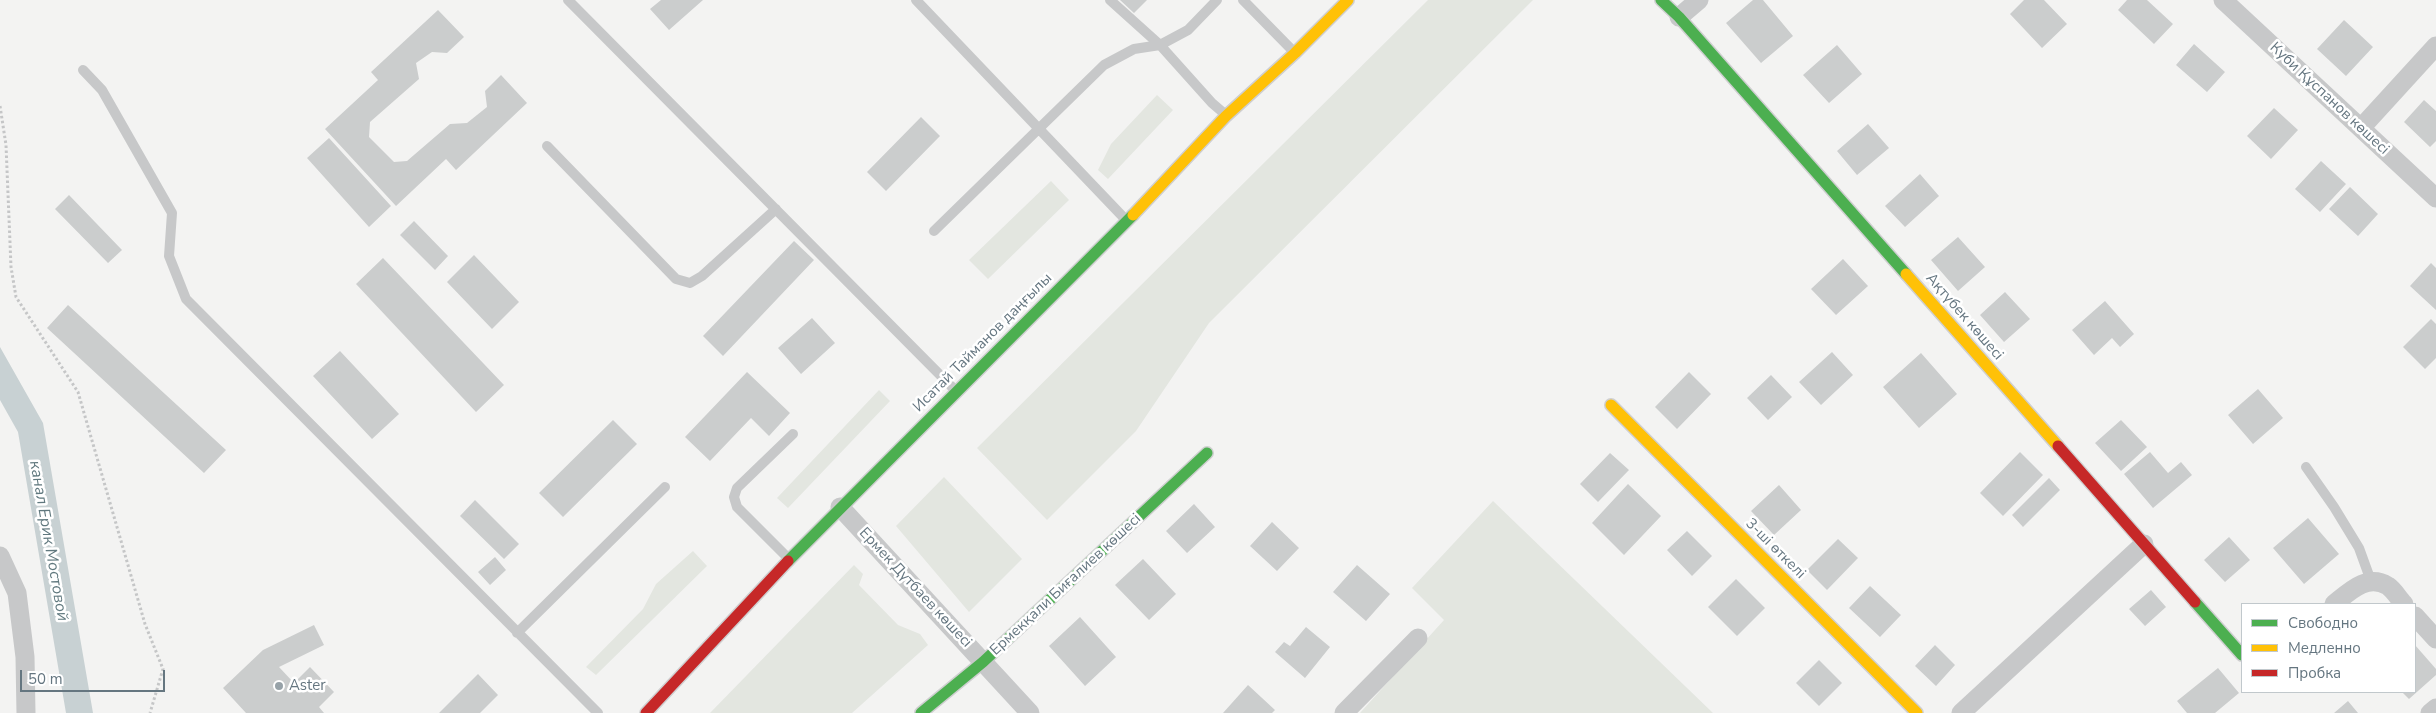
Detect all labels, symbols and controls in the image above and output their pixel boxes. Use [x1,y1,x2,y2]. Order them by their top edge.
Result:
street label: Куби Құспанов көшесi [2266,39,2392,159]
street label: Исатай Тайманов даңғылы [910,270,1056,416]
street label: Ақтүбек көшесi [1921,270,2007,364]
water label: канал Ерик Мостовой [24,459,72,623]
street label: Ермекқали Биғалиев көшесі [987,510,1145,660]
street label: 3-шi өткелi [1741,515,1809,583]
street label: Ермек Дүтбаев көшесi [855,524,975,652]
legend [2241,603,2416,693]
text: Свободно [2288,613,2358,633]
text: Медленно [2288,638,2361,658]
scale bar [22,660,168,692]
text: Пробка [2288,663,2341,683]
text: 50 m [28,669,63,689]
place label: Aster [289,677,326,695]
marker: Aster [273,680,285,692]

